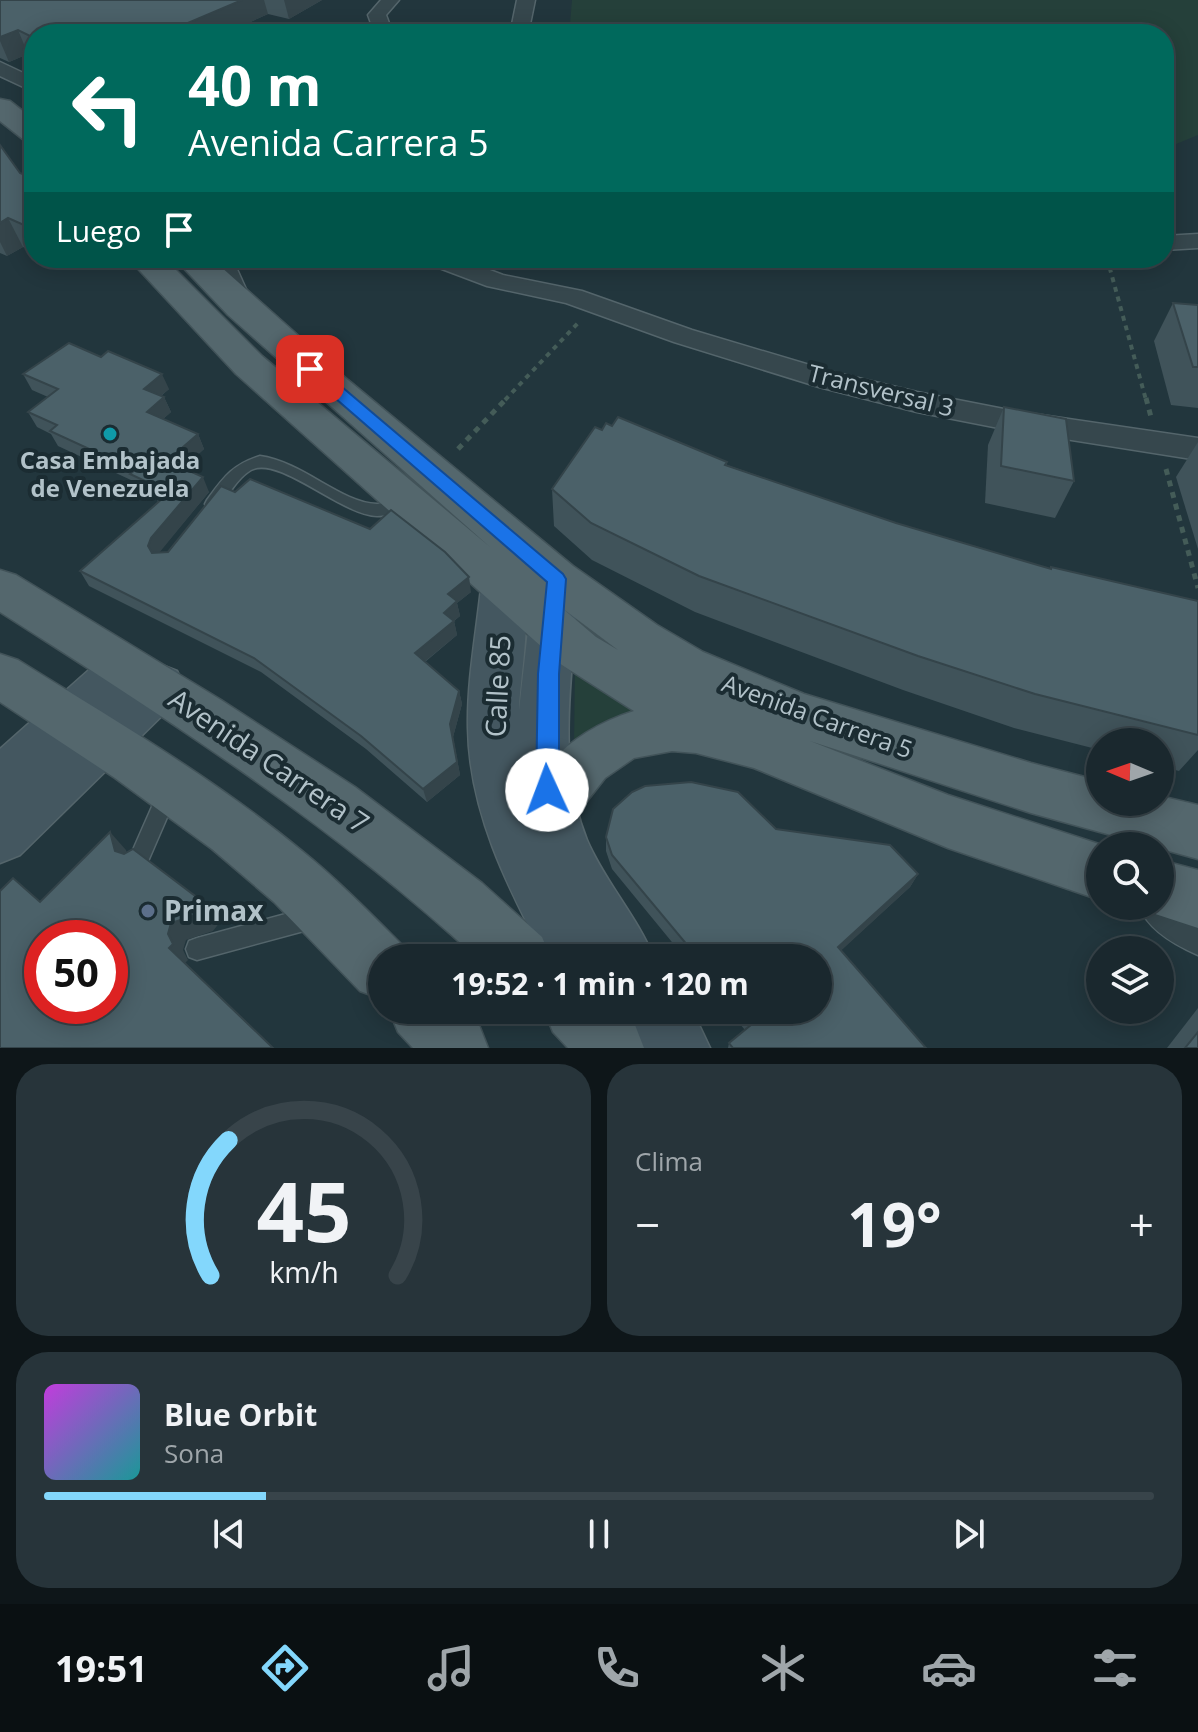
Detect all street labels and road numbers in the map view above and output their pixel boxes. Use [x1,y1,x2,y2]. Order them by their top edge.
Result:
street label: Transversal 3 [805,356,957,424]
street label: Calle 85 [475,634,519,738]
street label: Avenida Carrera 5 [718,666,917,765]
street label: Avenida Carrera 7 [162,679,377,841]

